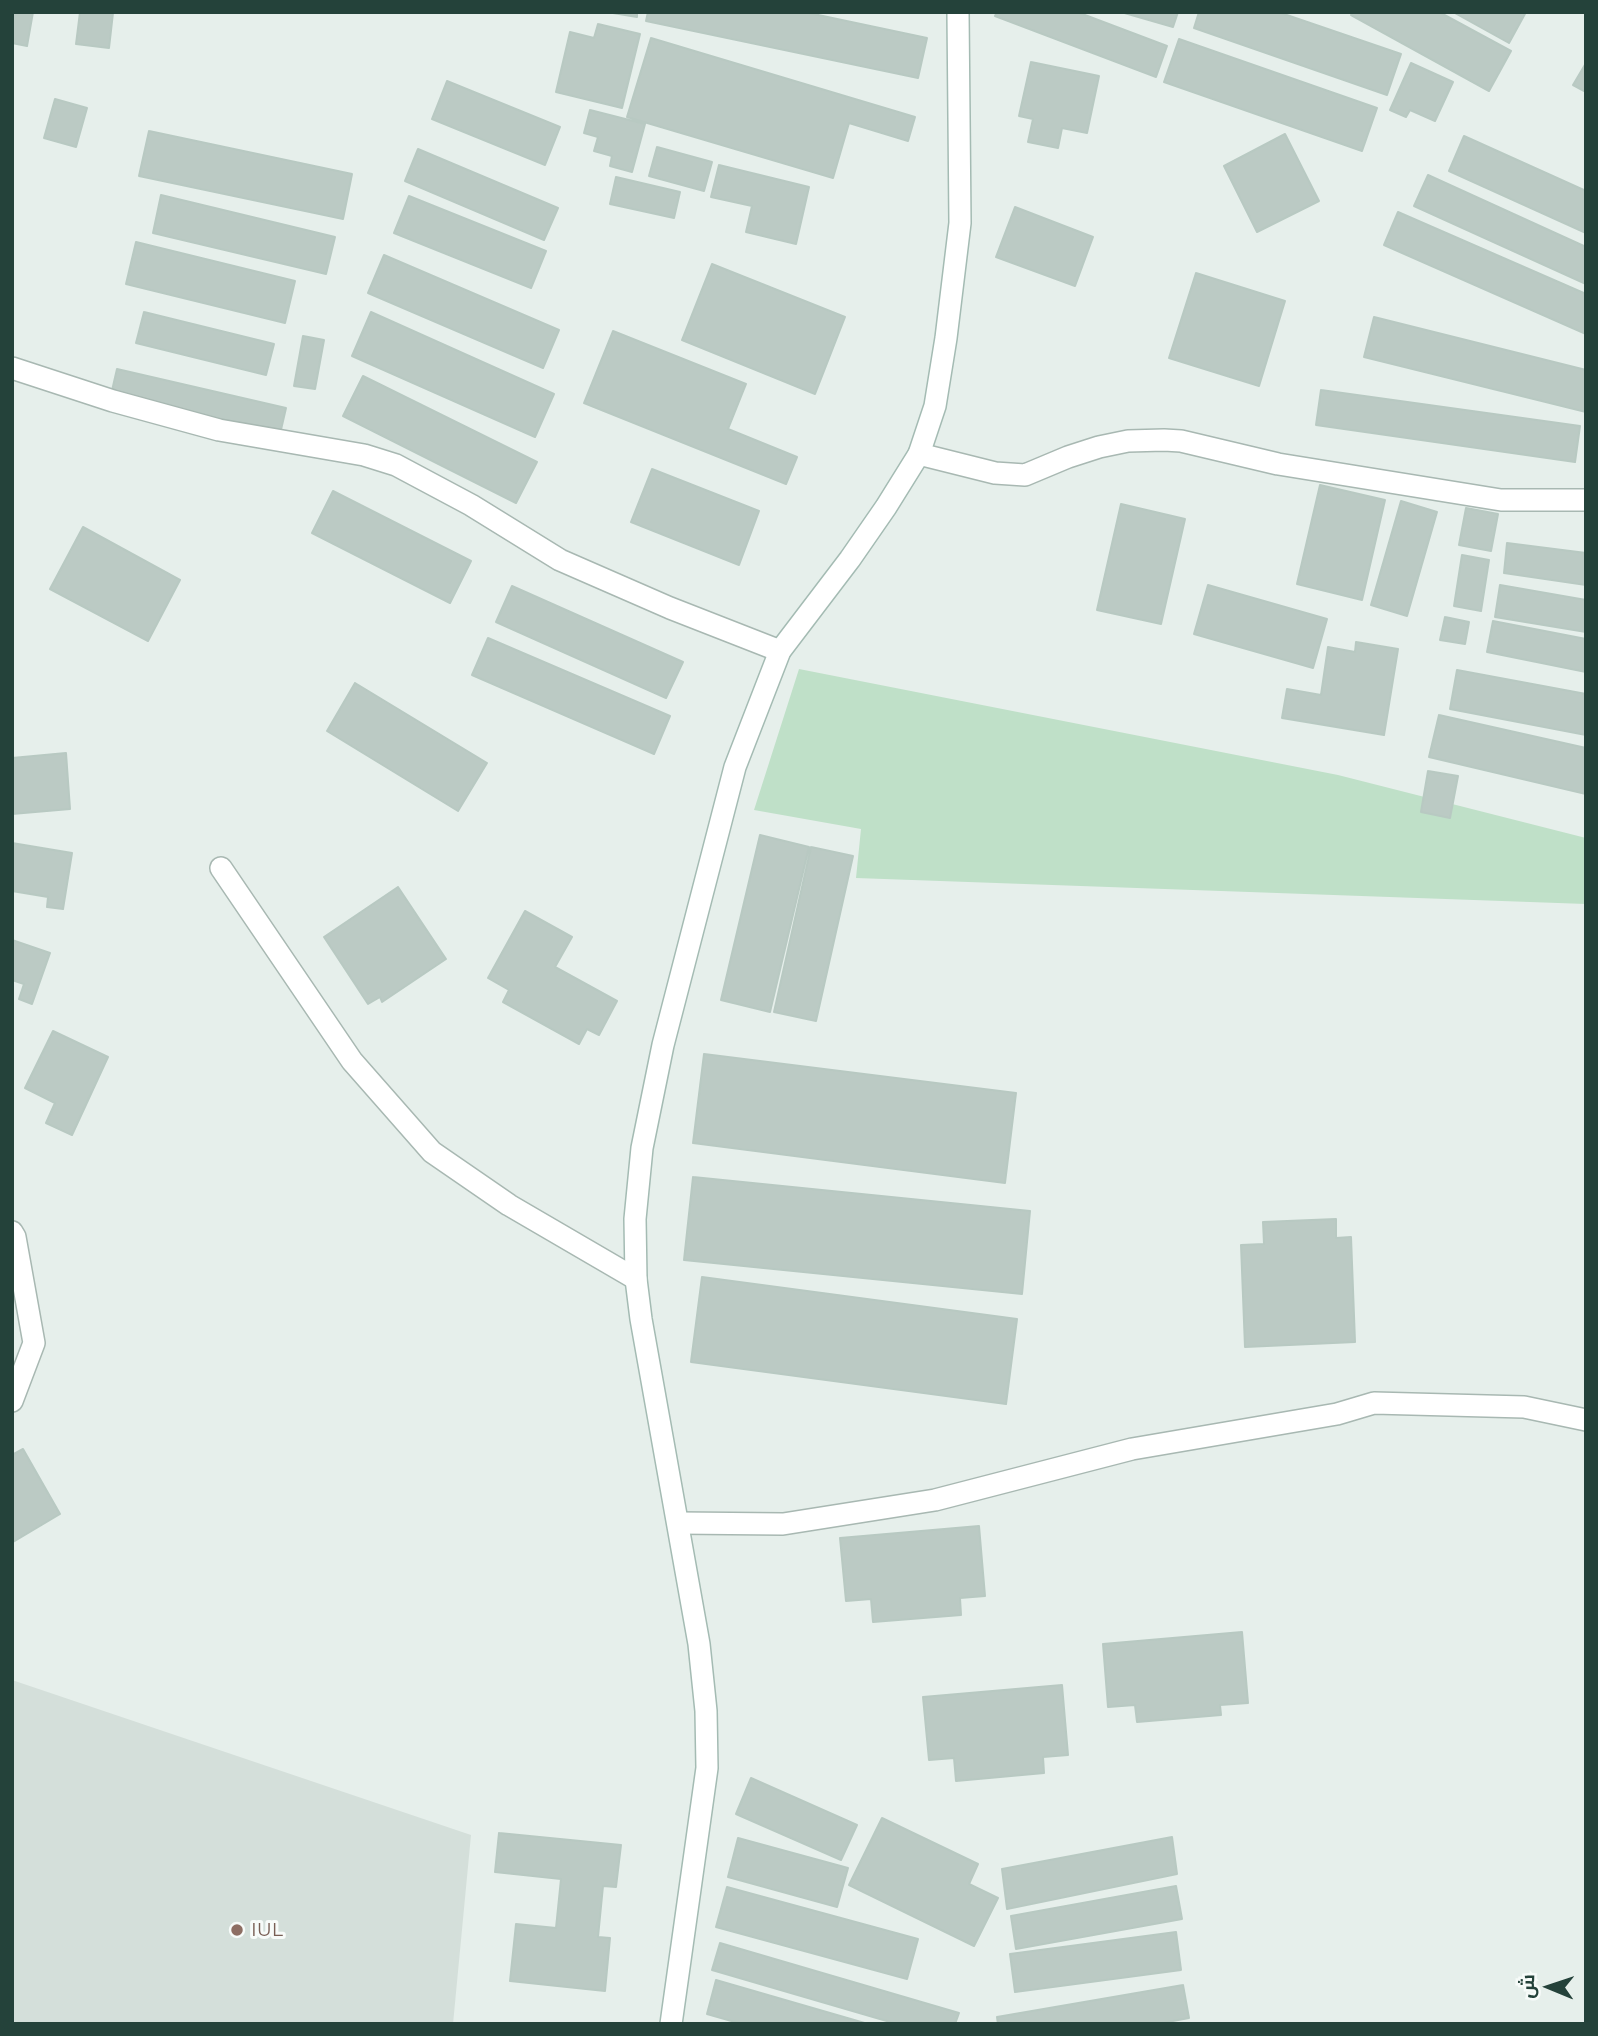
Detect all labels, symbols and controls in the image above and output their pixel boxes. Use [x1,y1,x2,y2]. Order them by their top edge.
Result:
place label: IUL [251,1919,283,1941]
marker: IUL [229,1922,245,1938]
north arrow [1514,1952,1584,2022]
text: ش [1516,1974,1539,1999]

